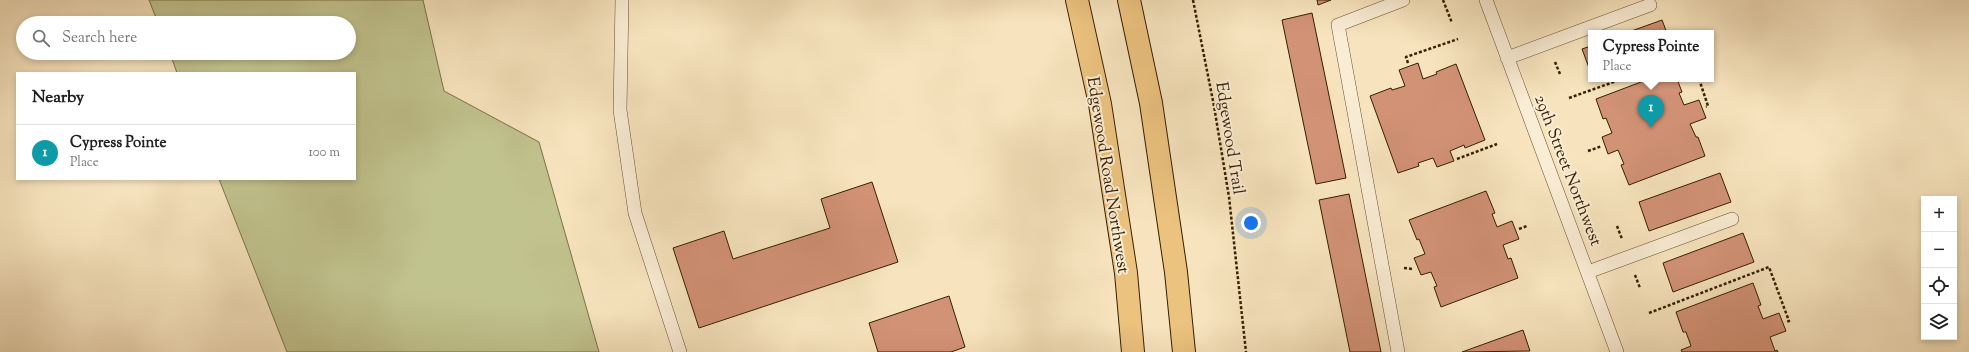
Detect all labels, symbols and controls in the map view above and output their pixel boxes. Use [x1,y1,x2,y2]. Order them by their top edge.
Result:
search box [16,16,356,60]
icon: search [30,27,52,49]
text: Search here [62,28,137,49]
popup [1588,30,1714,82]
text: Cypress Pointe [1603,37,1699,58]
text: Place [1603,58,1632,76]
street label: Edgewood Road Northwest [1080,75,1134,276]
street label: Edgewood Trail [1208,80,1250,197]
text: Nearby [32,86,84,110]
street label: 29th Street Northwest [1527,92,1607,250]
pin: 1 [1638,95,1664,128]
text: Cypress Pointe [70,133,166,154]
text: 1 [43,144,47,162]
text: 100 m [308,144,340,162]
text: Place [70,154,99,172]
map controls [1921,196,1957,340]
button: + [1921,196,1957,232]
your location [1241,213,1261,233]
button: − [1921,232,1957,268]
button: locate [1921,268,1957,304]
button: layers [1921,304,1957,340]

